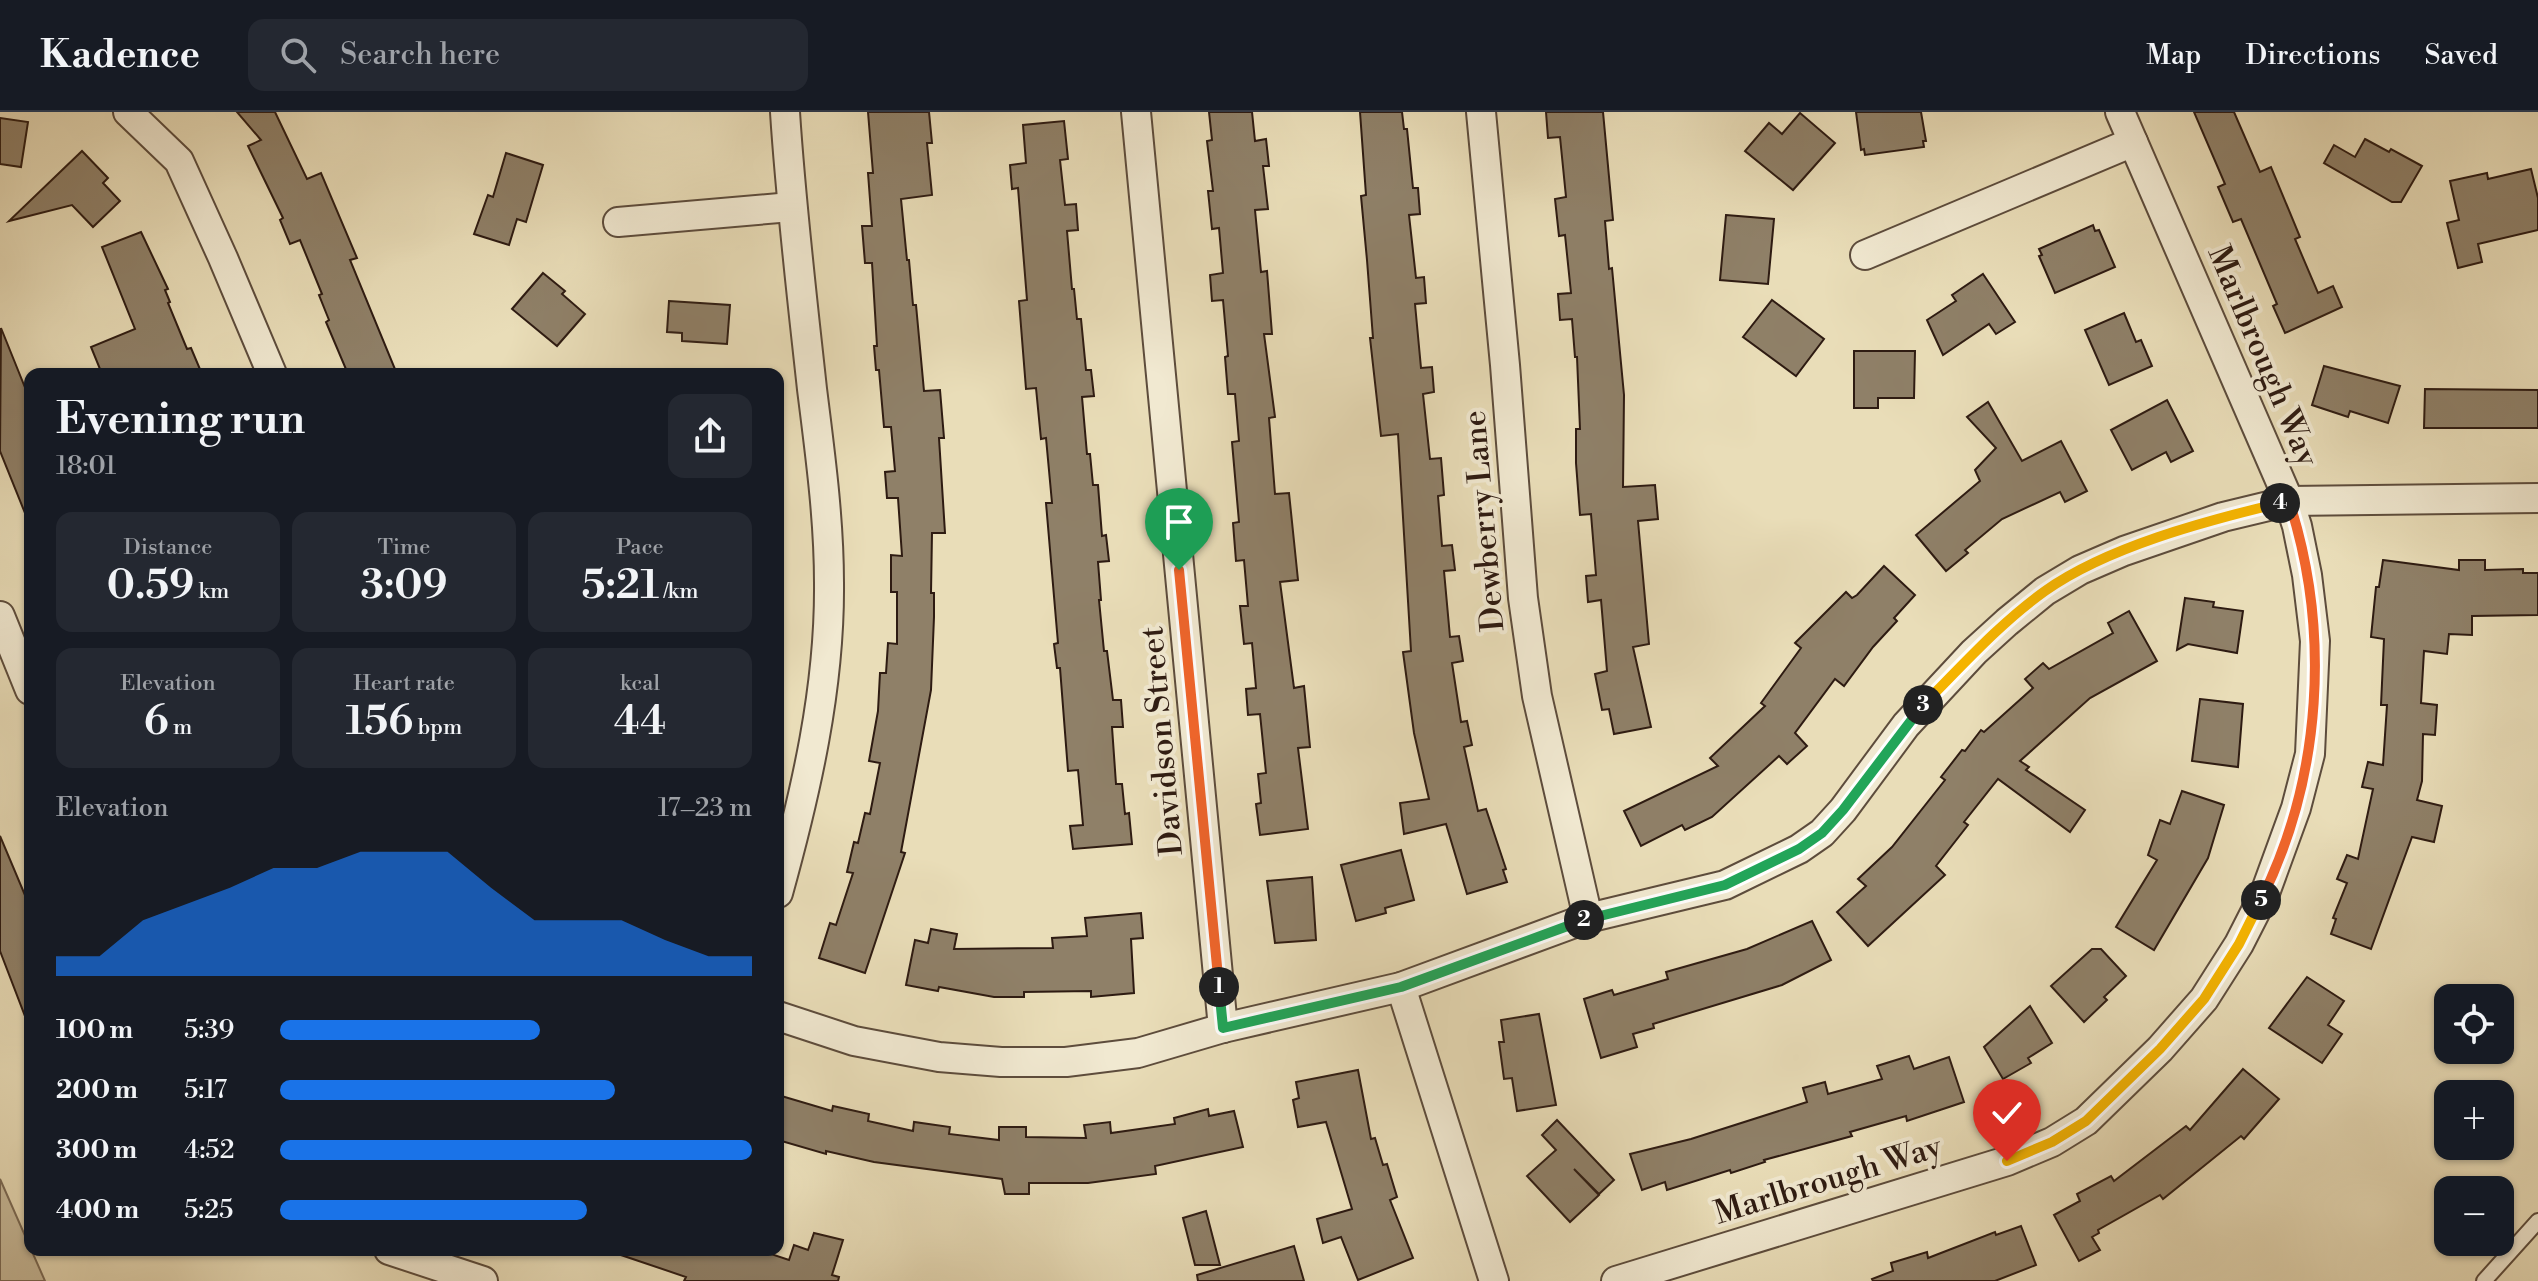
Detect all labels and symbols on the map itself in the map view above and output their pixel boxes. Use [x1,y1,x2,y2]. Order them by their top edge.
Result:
street label: Marlbrough Way [2199,240,2328,473]
street label: Dewberry Lane [1454,409,1514,633]
pin: 4 [2260,483,2300,523]
pin [1145,488,1213,570]
street label: Davidson Street [1132,625,1192,857]
pin: 3 [1903,685,1943,725]
pin: 5 [2241,880,2281,920]
pin: 2 [1564,900,1604,940]
pin: 1 [1199,967,1239,1007]
pin [1973,1079,2041,1161]
street label: Marlbrough Way [1709,1126,1947,1234]

